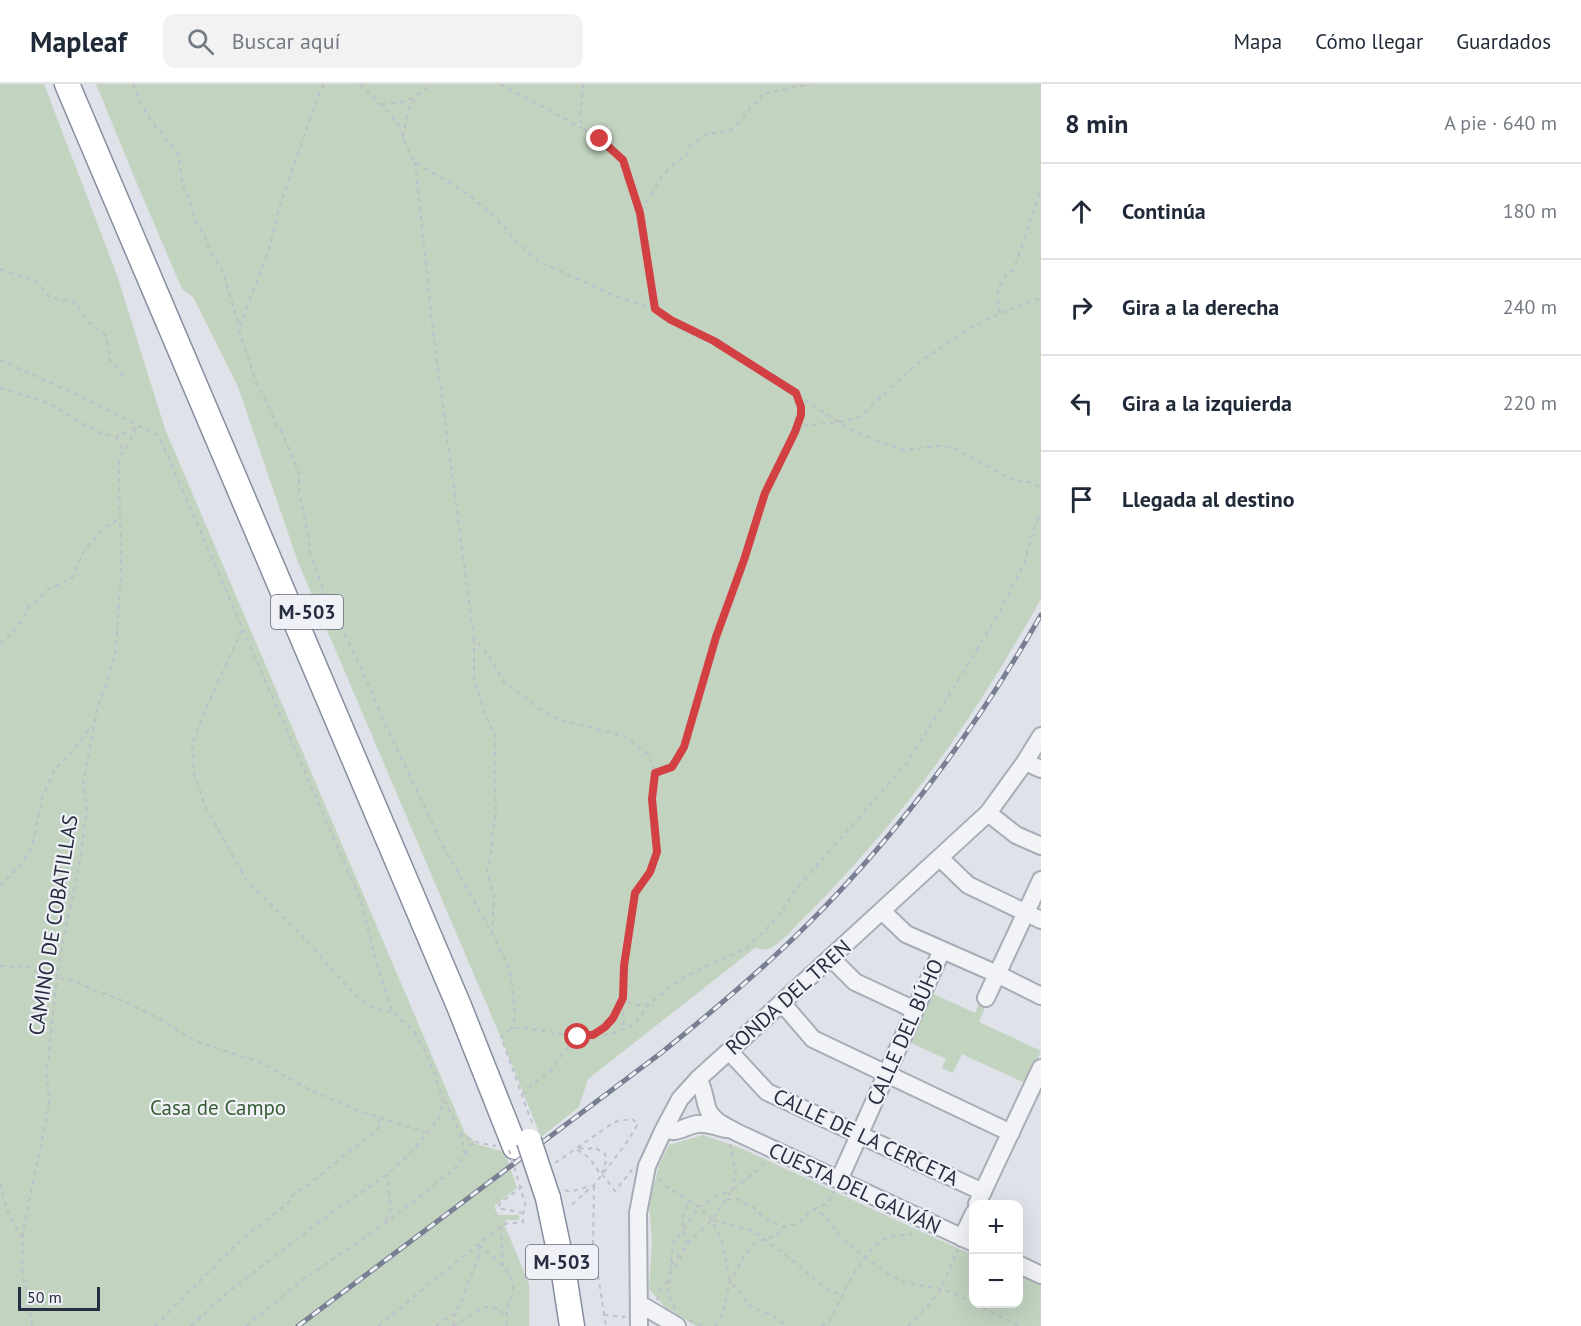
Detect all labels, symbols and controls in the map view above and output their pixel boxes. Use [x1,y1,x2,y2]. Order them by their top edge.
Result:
search box [163,14,583,68]
text: Mapleaf [30,23,127,60]
icon: search [184,25,217,58]
text: Buscar aquí [232,27,340,55]
text: Mapa [1233,28,1282,55]
text: Cómo llegar [1315,28,1423,55]
text: Guardados [1456,28,1551,55]
text: 8 min [1065,107,1128,140]
text: A pie · 640 m [1444,110,1557,136]
route end [586,125,612,151]
icon: ahead [1065,195,1098,228]
text: Continúa [1122,197,1206,225]
text: 180 m [1503,198,1557,224]
icon: right [1065,291,1098,324]
text: Gira a la derecha [1122,293,1279,321]
text: 240 m [1503,294,1557,320]
icon: left [1065,387,1098,420]
text: Gira a la izquierda [1122,389,1292,417]
text: 220 m [1503,390,1557,416]
icon: arrive [1065,483,1098,516]
text: Llegada al destino [1122,485,1295,513]
road number: M-503 [271,595,343,629]
street label: CAMINO DE COBATILLAS [22,813,84,1037]
street label: RONDA DEL TREN [720,934,856,1060]
street label: CALLE DEL BÚHO [861,955,949,1109]
route start [564,1023,590,1049]
street label: CALLE DE LA CERCETA [769,1082,964,1192]
park label: Casa de Campo [150,1094,286,1121]
street label: CUESTA DEL GALVÁN [764,1136,946,1240]
map controls [969,1200,1023,1308]
button: + [969,1200,1023,1254]
road number: M-503 [526,1245,598,1279]
button: − [969,1254,1023,1308]
scale bar [18,1284,100,1312]
text: 50 m [27,1287,62,1307]

